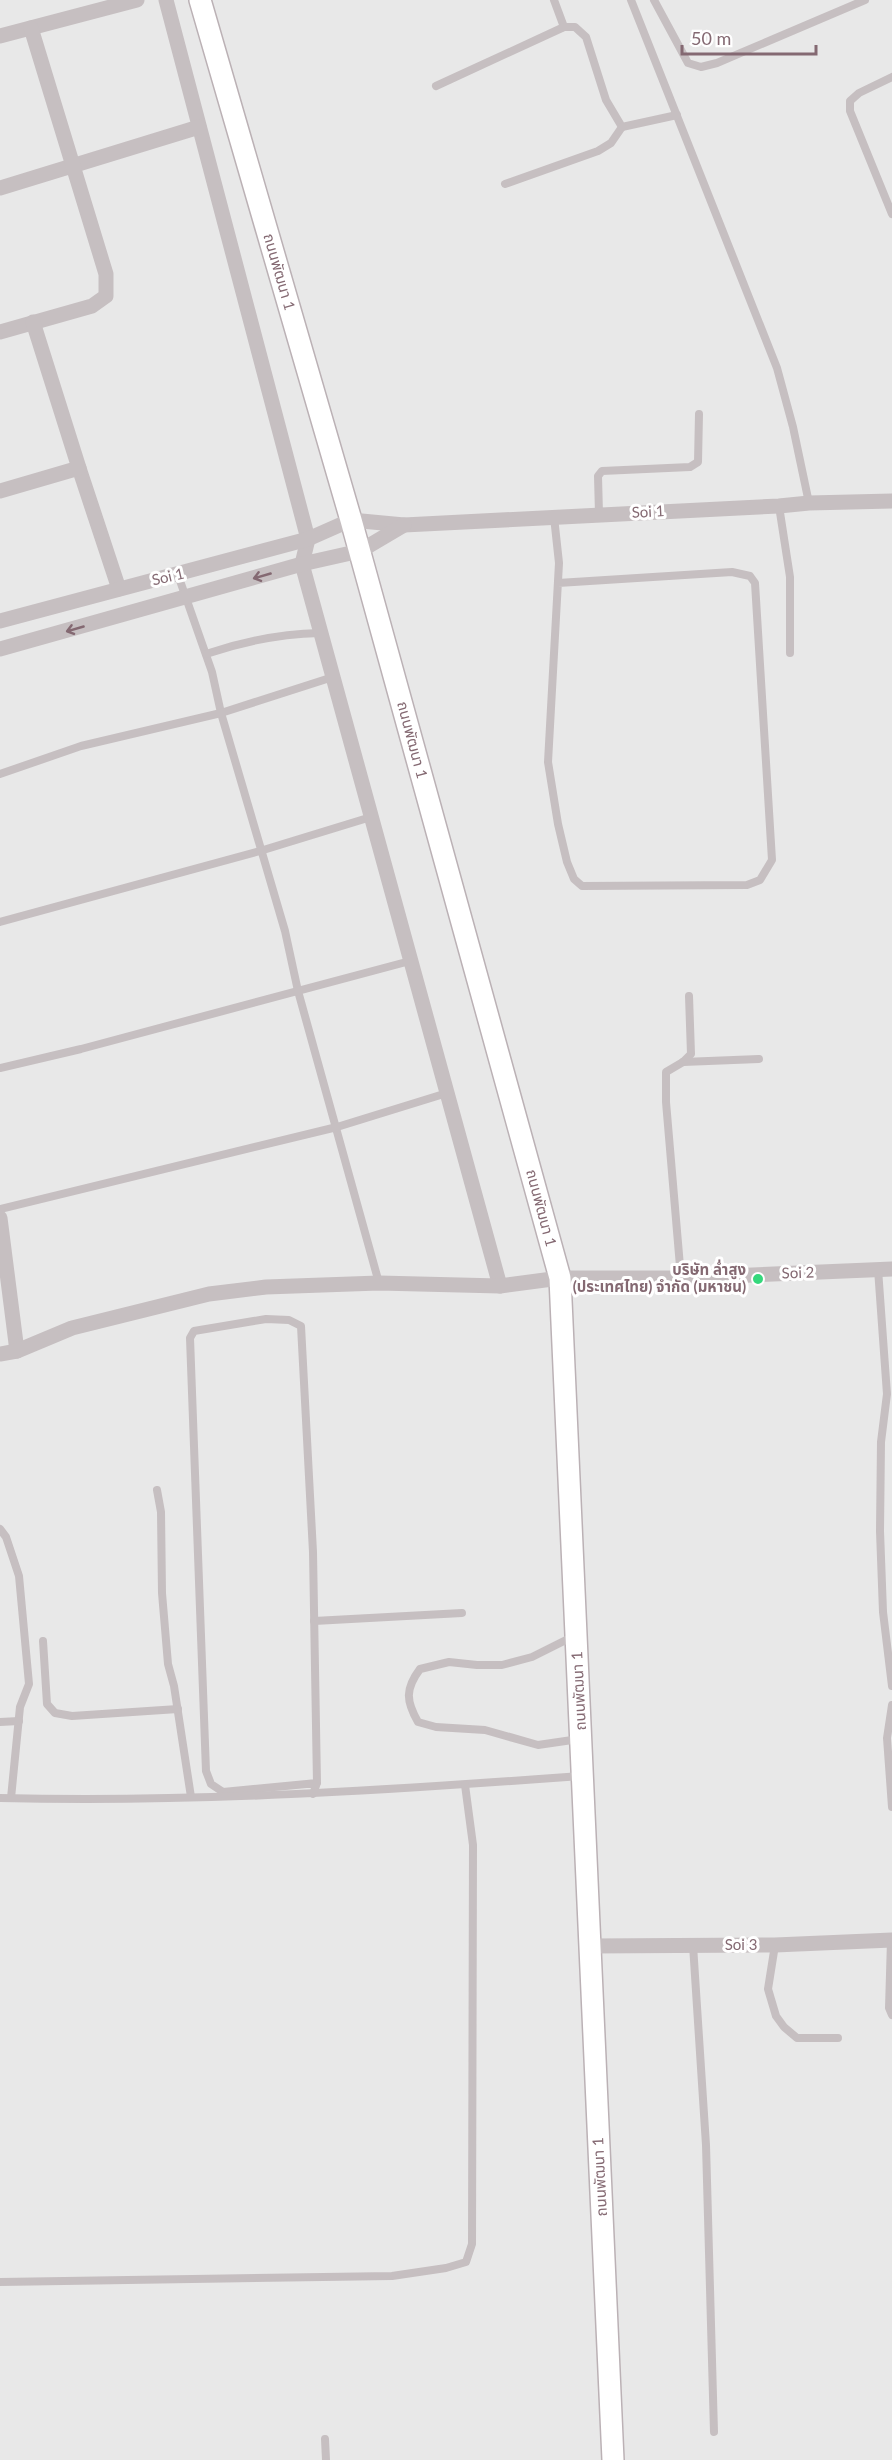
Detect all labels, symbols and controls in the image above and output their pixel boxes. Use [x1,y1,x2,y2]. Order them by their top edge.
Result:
scale bar [682,18,816,56]
text: 50 m [691,27,731,49]
street label: ถนนพัฒนา 1 [260,231,300,312]
street label: Soi 1 [631,501,665,521]
street label: Soi 1 [150,564,186,588]
one-way arrow [253,570,272,582]
one-way arrow [66,623,85,635]
street label: ถนนพัฒนา 1 [394,699,432,780]
street label: ถนนพัฒนา 1 [523,1167,561,1248]
place label: บริษัท ล่ำสูง (ประเทศไทย) จำกัด (มหาชน) [573,1259,746,1295]
street label: Soi 2 [781,1262,815,1282]
marker: บริษัท ล่ำสูง (ประเทศไทย) จำกัด (มหาชน) [751,1272,765,1286]
street label: ถนนพัฒนา 1 [567,1651,589,1731]
street label: Soi 3 [725,1935,757,1953]
street label: ถนนพัฒนา 1 [588,2137,610,2217]

